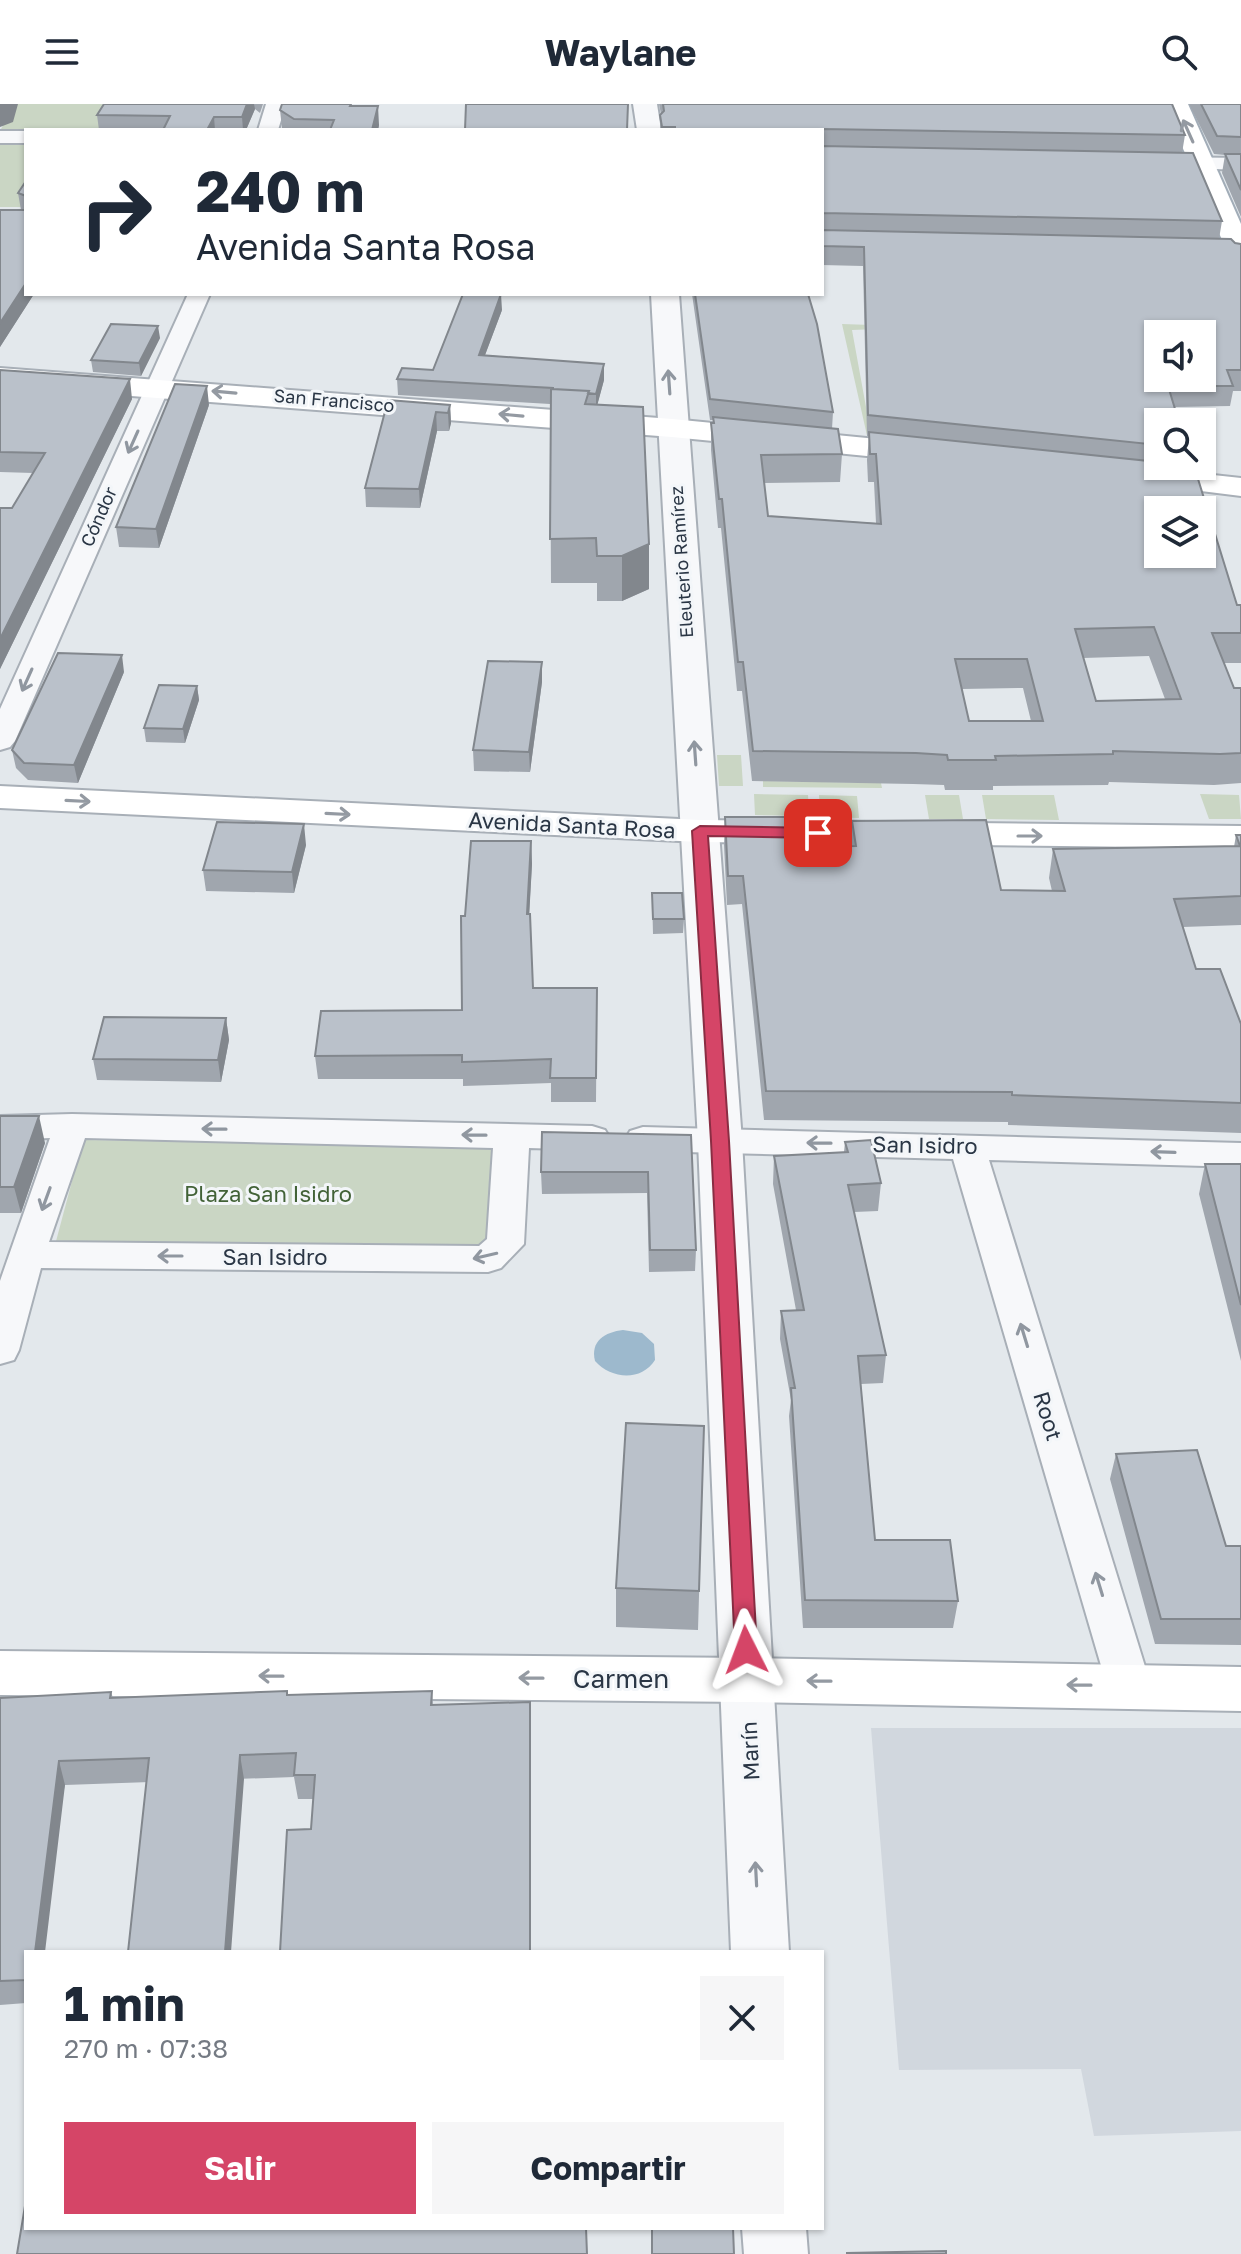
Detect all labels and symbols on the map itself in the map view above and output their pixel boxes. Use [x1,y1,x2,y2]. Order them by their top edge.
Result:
one-way arrow [1180,119,1195,143]
one-way arrow [661,369,676,396]
one-way arrow [211,384,238,399]
street label: San Francisco [273,384,395,416]
one-way arrow [498,407,525,422]
one-way arrow [125,430,140,454]
street label: Cóndor [75,483,121,550]
street label: Eleuterio Ramírez [665,485,697,639]
one-way arrow [19,667,34,691]
one-way arrow [687,740,702,767]
one-way arrow [64,794,91,809]
pin [784,799,852,867]
one-way arrow [324,806,351,821]
street label: Avenida Santa Rosa [468,806,676,843]
one-way arrow [1016,828,1043,843]
one-way arrow [201,1121,228,1137]
one-way arrow [461,1127,488,1143]
street label: San Isidro [872,1130,978,1159]
one-way arrow [806,1135,833,1150]
one-way arrow [1150,1145,1177,1160]
park label: Plaza San Isidro [184,1180,352,1207]
one-way arrow [38,1186,53,1211]
street label: San Isidro [222,1243,328,1270]
one-way arrow [157,1249,184,1264]
one-way arrow [473,1249,498,1264]
one-way arrow [1016,1323,1031,1349]
street label: Root [1028,1388,1069,1444]
one-way arrow [1091,1572,1106,1598]
position arrow [704,1608,788,1692]
street label: Carmen [573,1663,669,1694]
one-way arrow [258,1668,285,1684]
one-way arrow [518,1671,545,1686]
one-way arrow [806,1673,833,1689]
one-way arrow [1066,1677,1093,1693]
street label: Marín [734,1721,765,1781]
one-way arrow [748,1861,763,1888]

